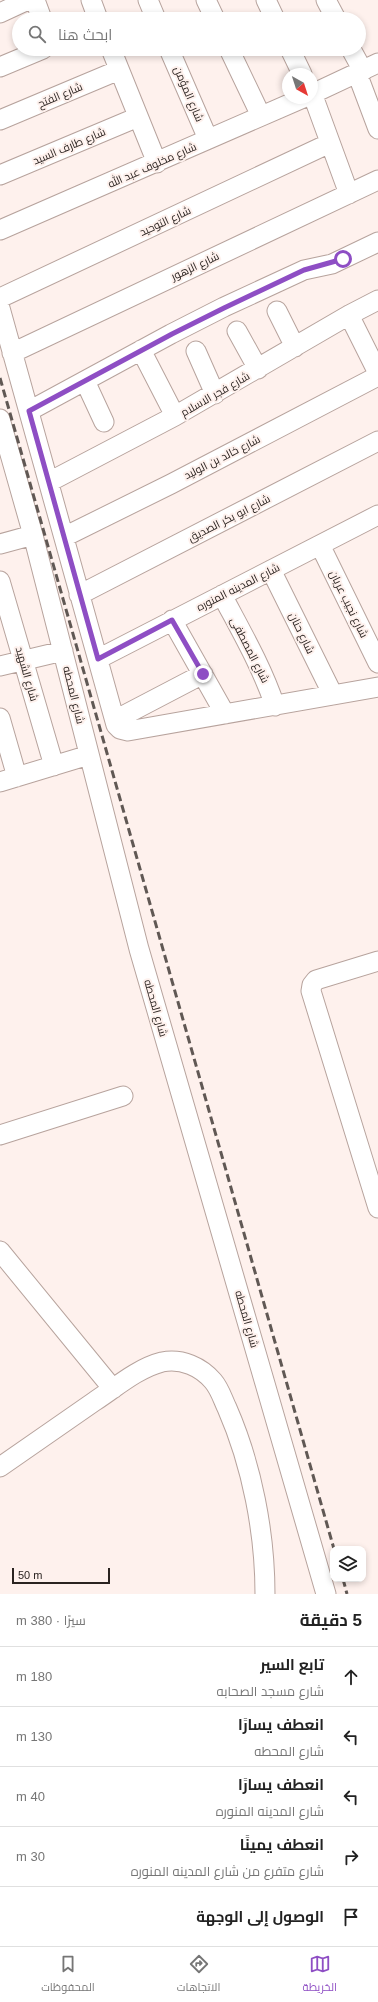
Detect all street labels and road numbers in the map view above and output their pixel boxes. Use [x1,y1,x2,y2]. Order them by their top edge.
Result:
street label: شارع المؤمن [170,65,206,124]
street label: شارع الفتح [36,80,85,112]
street label: شارع طارف السيد [31,125,108,169]
street label: شارع مخلوف عبد الله [105,138,199,192]
street label: شارع التوحيد [137,204,193,240]
street label: شارع الزهور [168,250,222,285]
street label: شارع فجر الاسلام [178,369,253,420]
street label: شارع خالد بن الوليد [182,433,263,483]
street label: شارع ابو بكر الصديق [186,492,273,546]
street label: شارع المدينه المنوره [194,561,282,615]
street label: شارع نجيب عريان [326,568,370,641]
street label: شارع حنان [285,610,317,656]
street label: شارع المصطفى [226,615,272,686]
street label: شارع الشهيد [12,645,41,703]
street label: شارع المحطه [59,665,87,726]
street label: شارع المحطه [140,978,170,1039]
street label: شارع المحطه [231,1289,261,1350]

